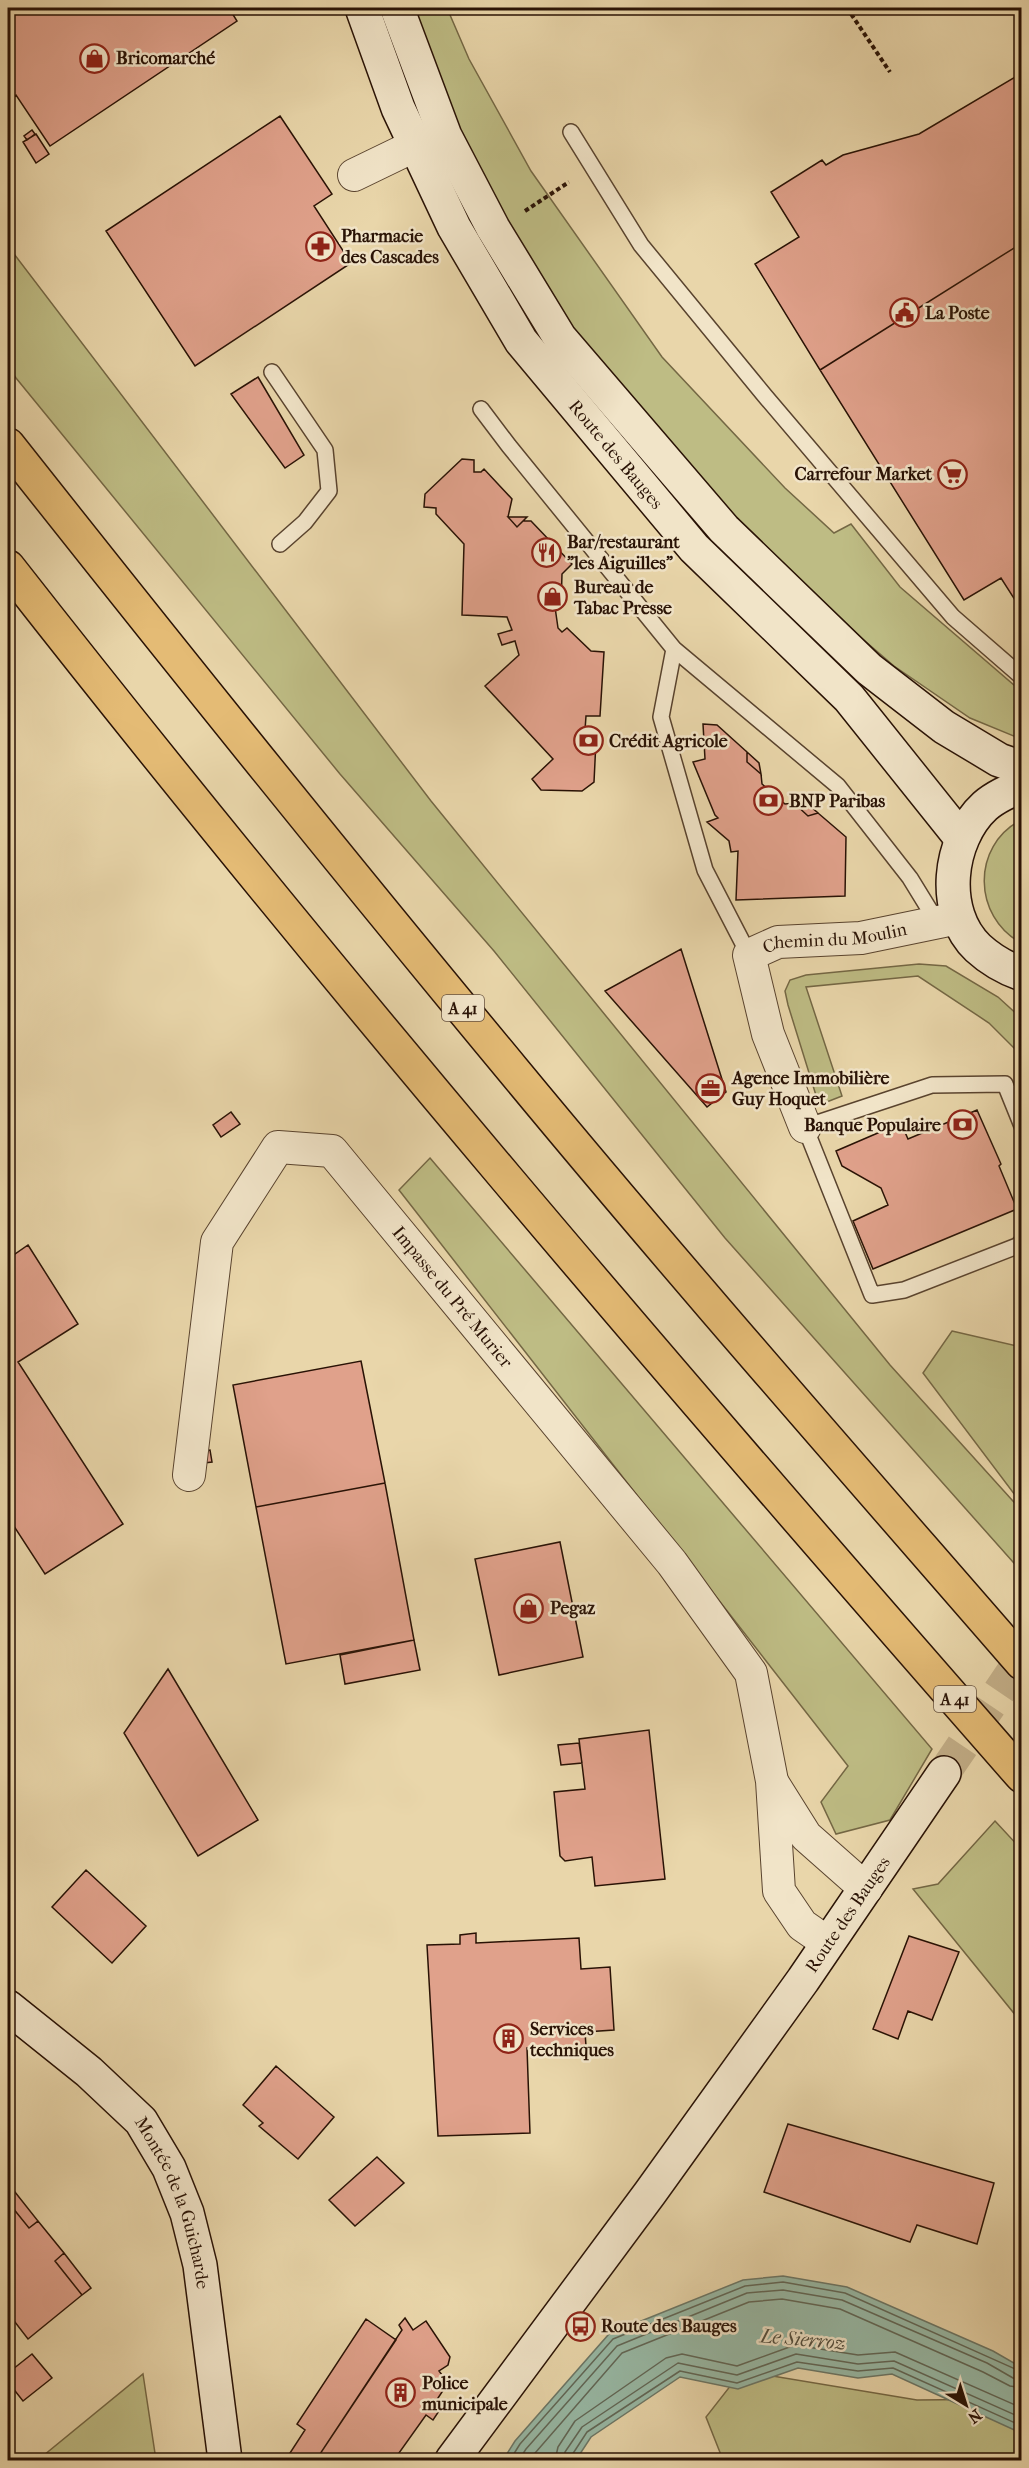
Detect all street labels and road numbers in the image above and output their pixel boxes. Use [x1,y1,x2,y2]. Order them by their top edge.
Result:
street label: Route des Bauges [564,396,667,514]
street label: Chemin du Moulin [759,919,909,959]
road number: A 41 [442,995,484,1021]
street label: Impasse du Pré Murier [388,1222,517,1373]
road number: A 41 [934,1686,976,1712]
street label: Route des Bauges [801,1852,895,1977]
street label: Montée de la Guicharde [130,2113,213,2290]

